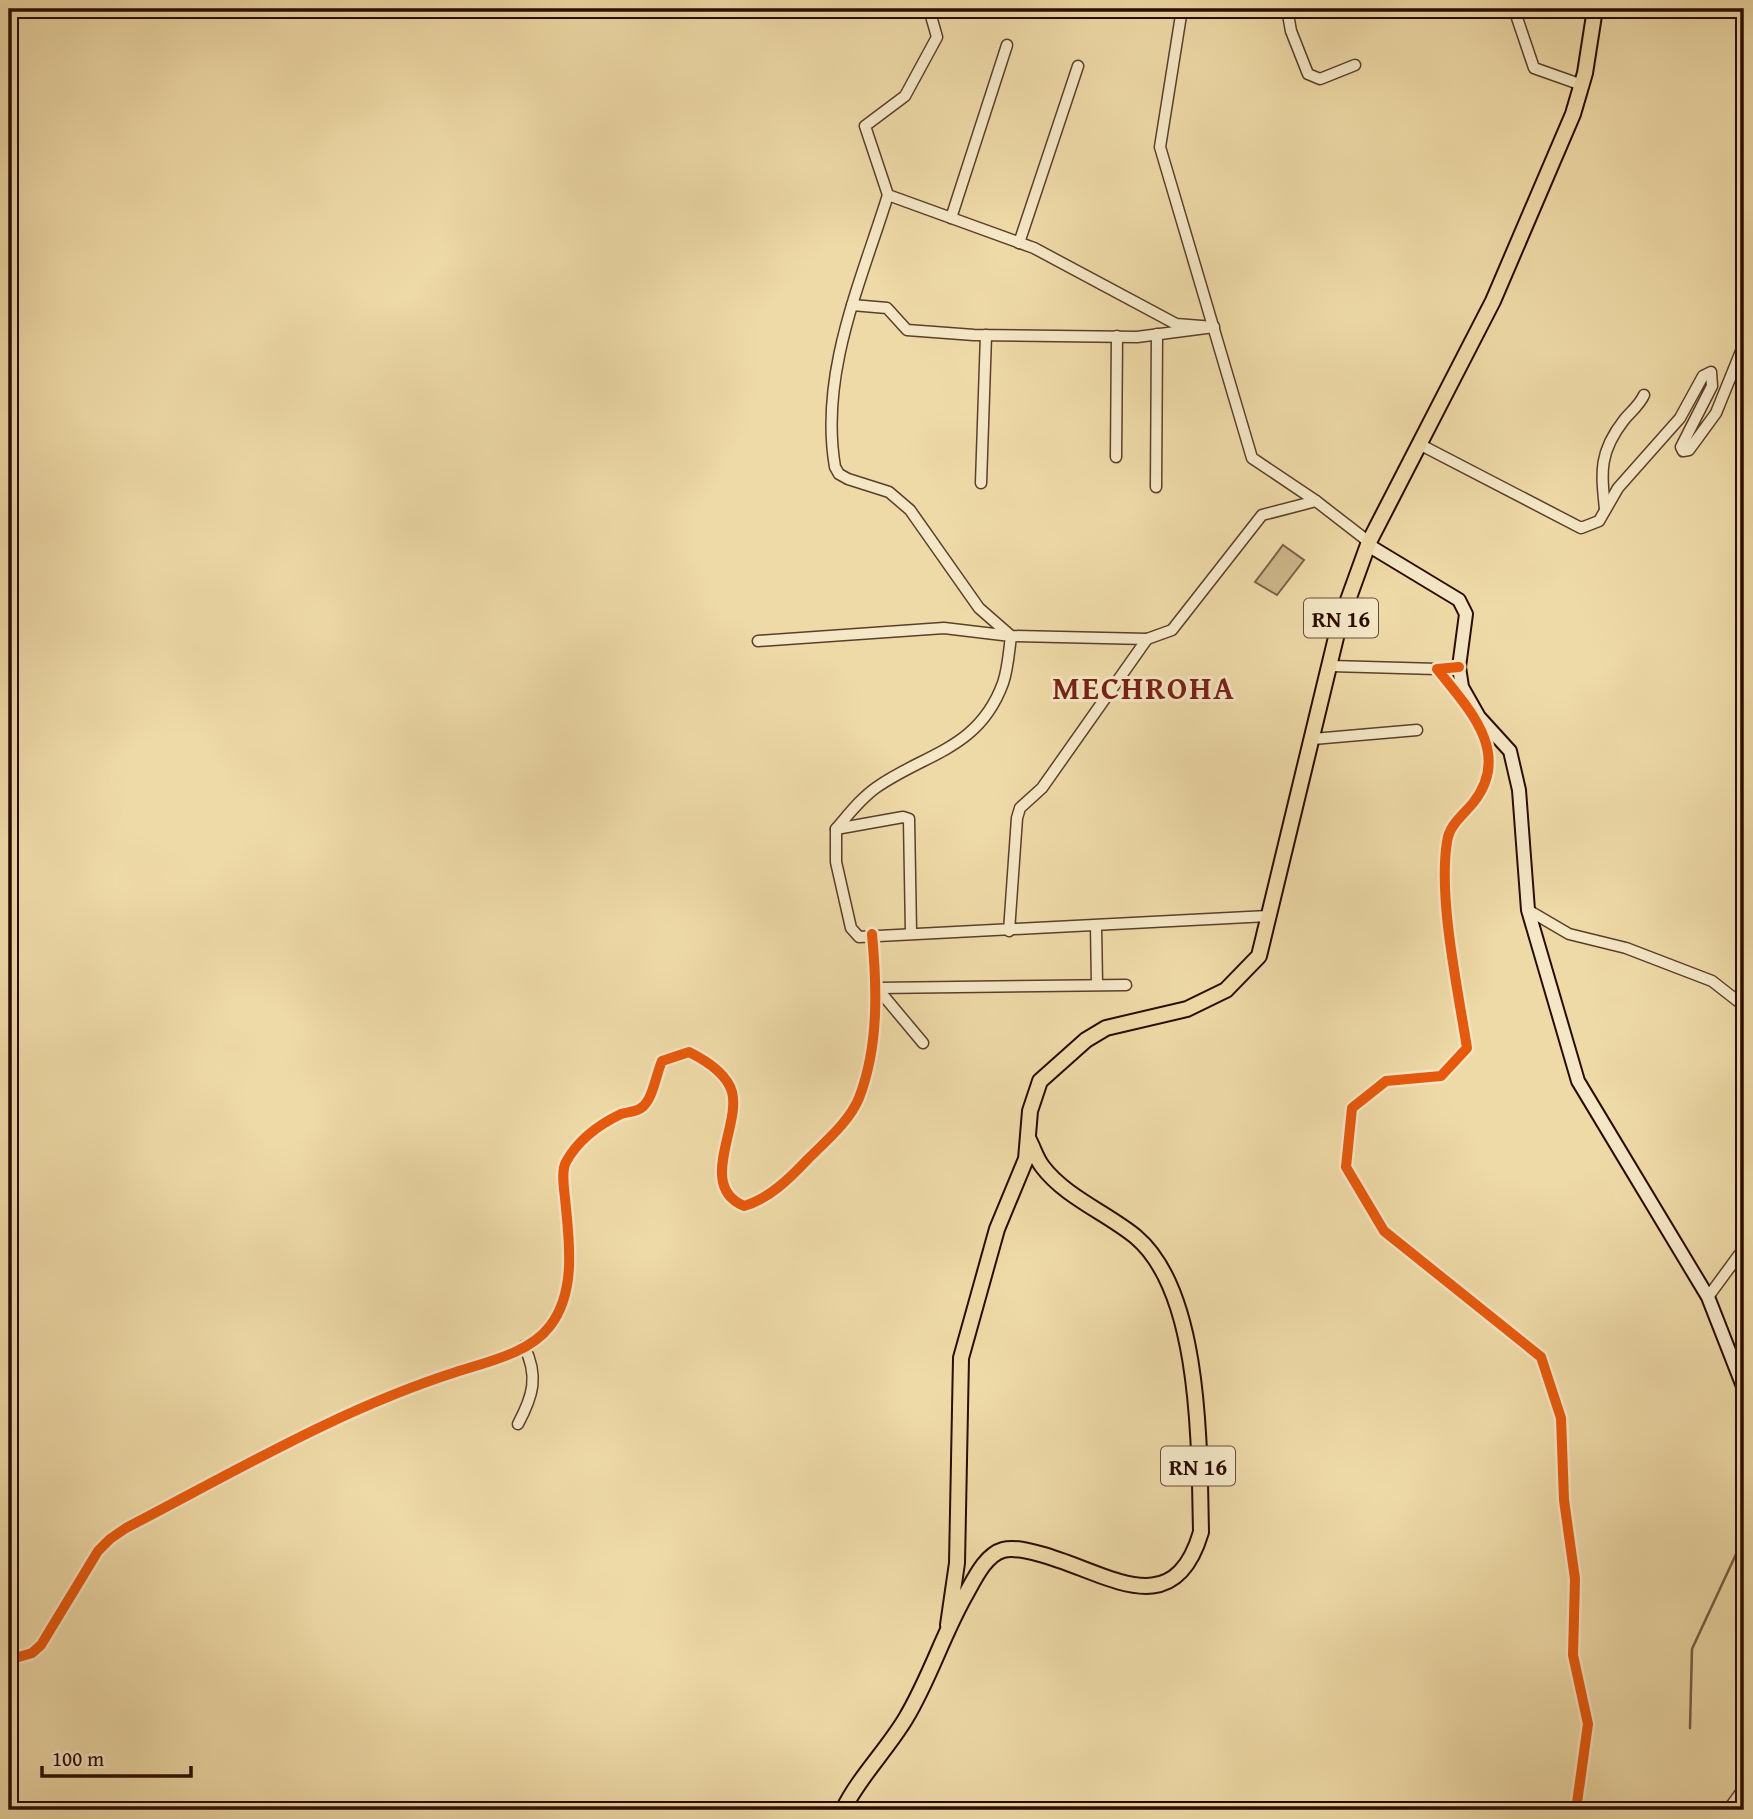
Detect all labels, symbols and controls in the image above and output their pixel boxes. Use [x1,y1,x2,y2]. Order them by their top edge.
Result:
road number: RN 16 [1304,598,1378,638]
district label: MECHROHA [1052,664,1236,711]
road number: RN 16 [1161,1446,1235,1485]
scale bar [42,1735,191,1779]
text: 100 m [52,1743,104,1774]

